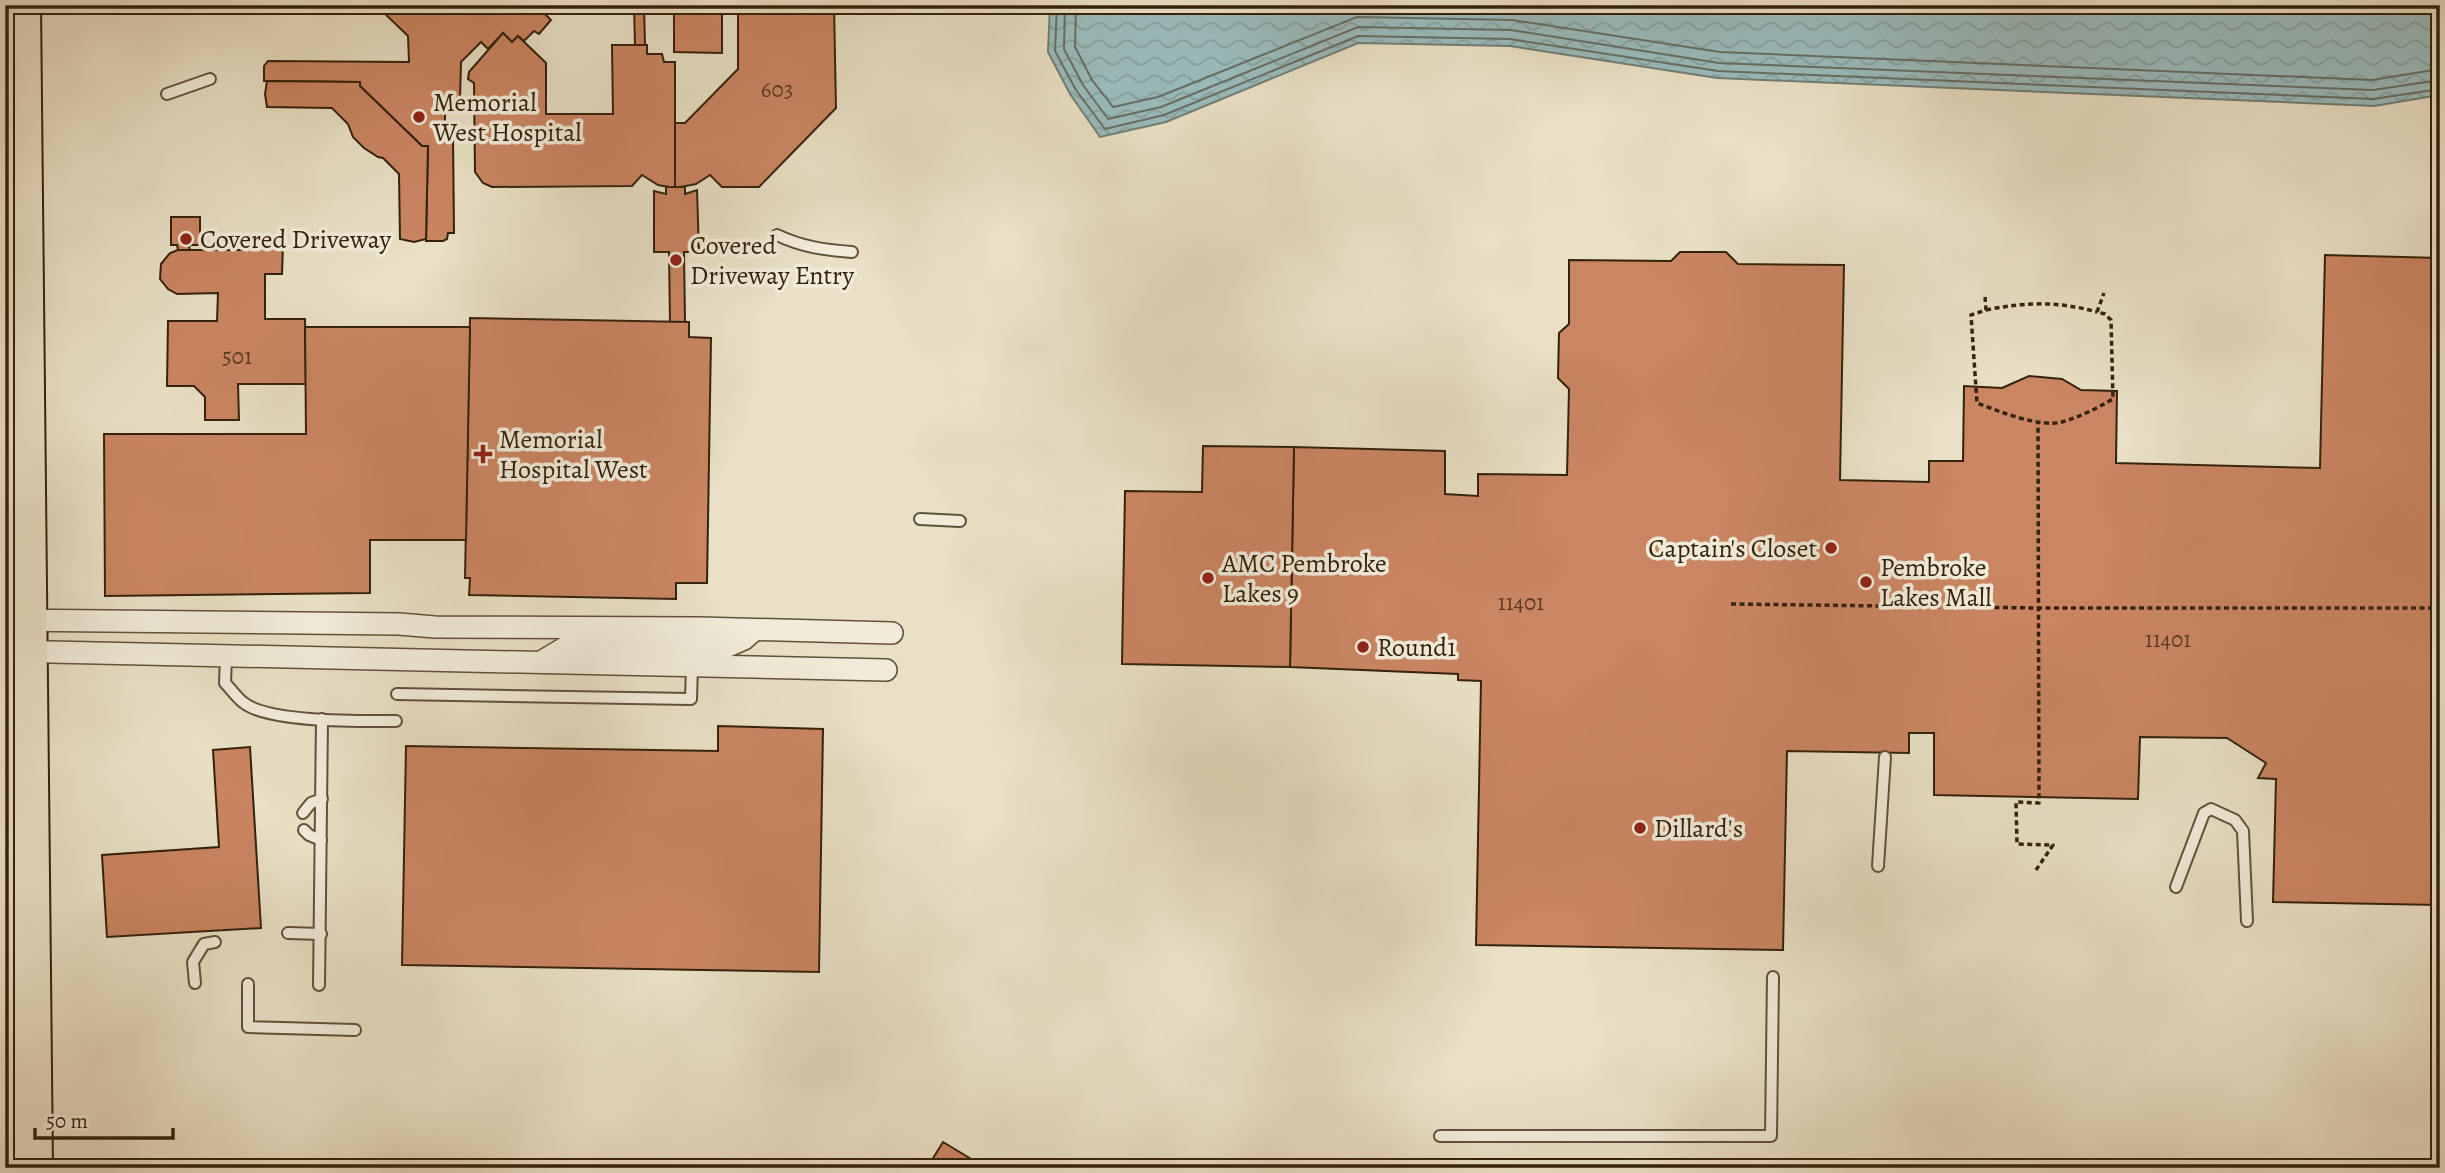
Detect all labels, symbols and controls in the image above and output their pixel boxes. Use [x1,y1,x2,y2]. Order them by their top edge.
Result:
house number: 603 [761,74,793,105]
place label: Memorial West Hospital [432,85,582,150]
marker: Memorial West Hospital [411,109,427,125]
place label: Covered Driveway [200,222,391,257]
place label: Covered Driveway Entry [690,228,854,293]
marker: Covered Driveway [178,231,194,247]
marker: Covered Driveway Entry [668,252,684,268]
house number: 501 [222,341,252,372]
place label: Memorial Hospital West [499,422,648,487]
marker: Memorial Hospital West [473,444,493,464]
place label: Captain's Closet [1648,531,1817,566]
marker: Captain's Closet [1823,540,1839,556]
place label: AMC Pembroke Lakes 9 [1221,546,1387,611]
place label: Pembroke Lakes Mall [1880,550,1992,615]
marker: AMC Pembroke Lakes 9 [1200,570,1216,586]
marker: Pembroke Lakes Mall [1858,574,1874,590]
house number: 11401 [1498,587,1544,618]
house number: 11401 [2145,624,2191,655]
place label: Round1 [1377,630,1456,665]
marker: Round1 [1355,639,1371,655]
place label: Dillard's [1654,811,1743,846]
marker: Dillard's [1632,820,1648,836]
scale bar [35,1096,173,1140]
text: 50 m [46,1107,88,1135]

